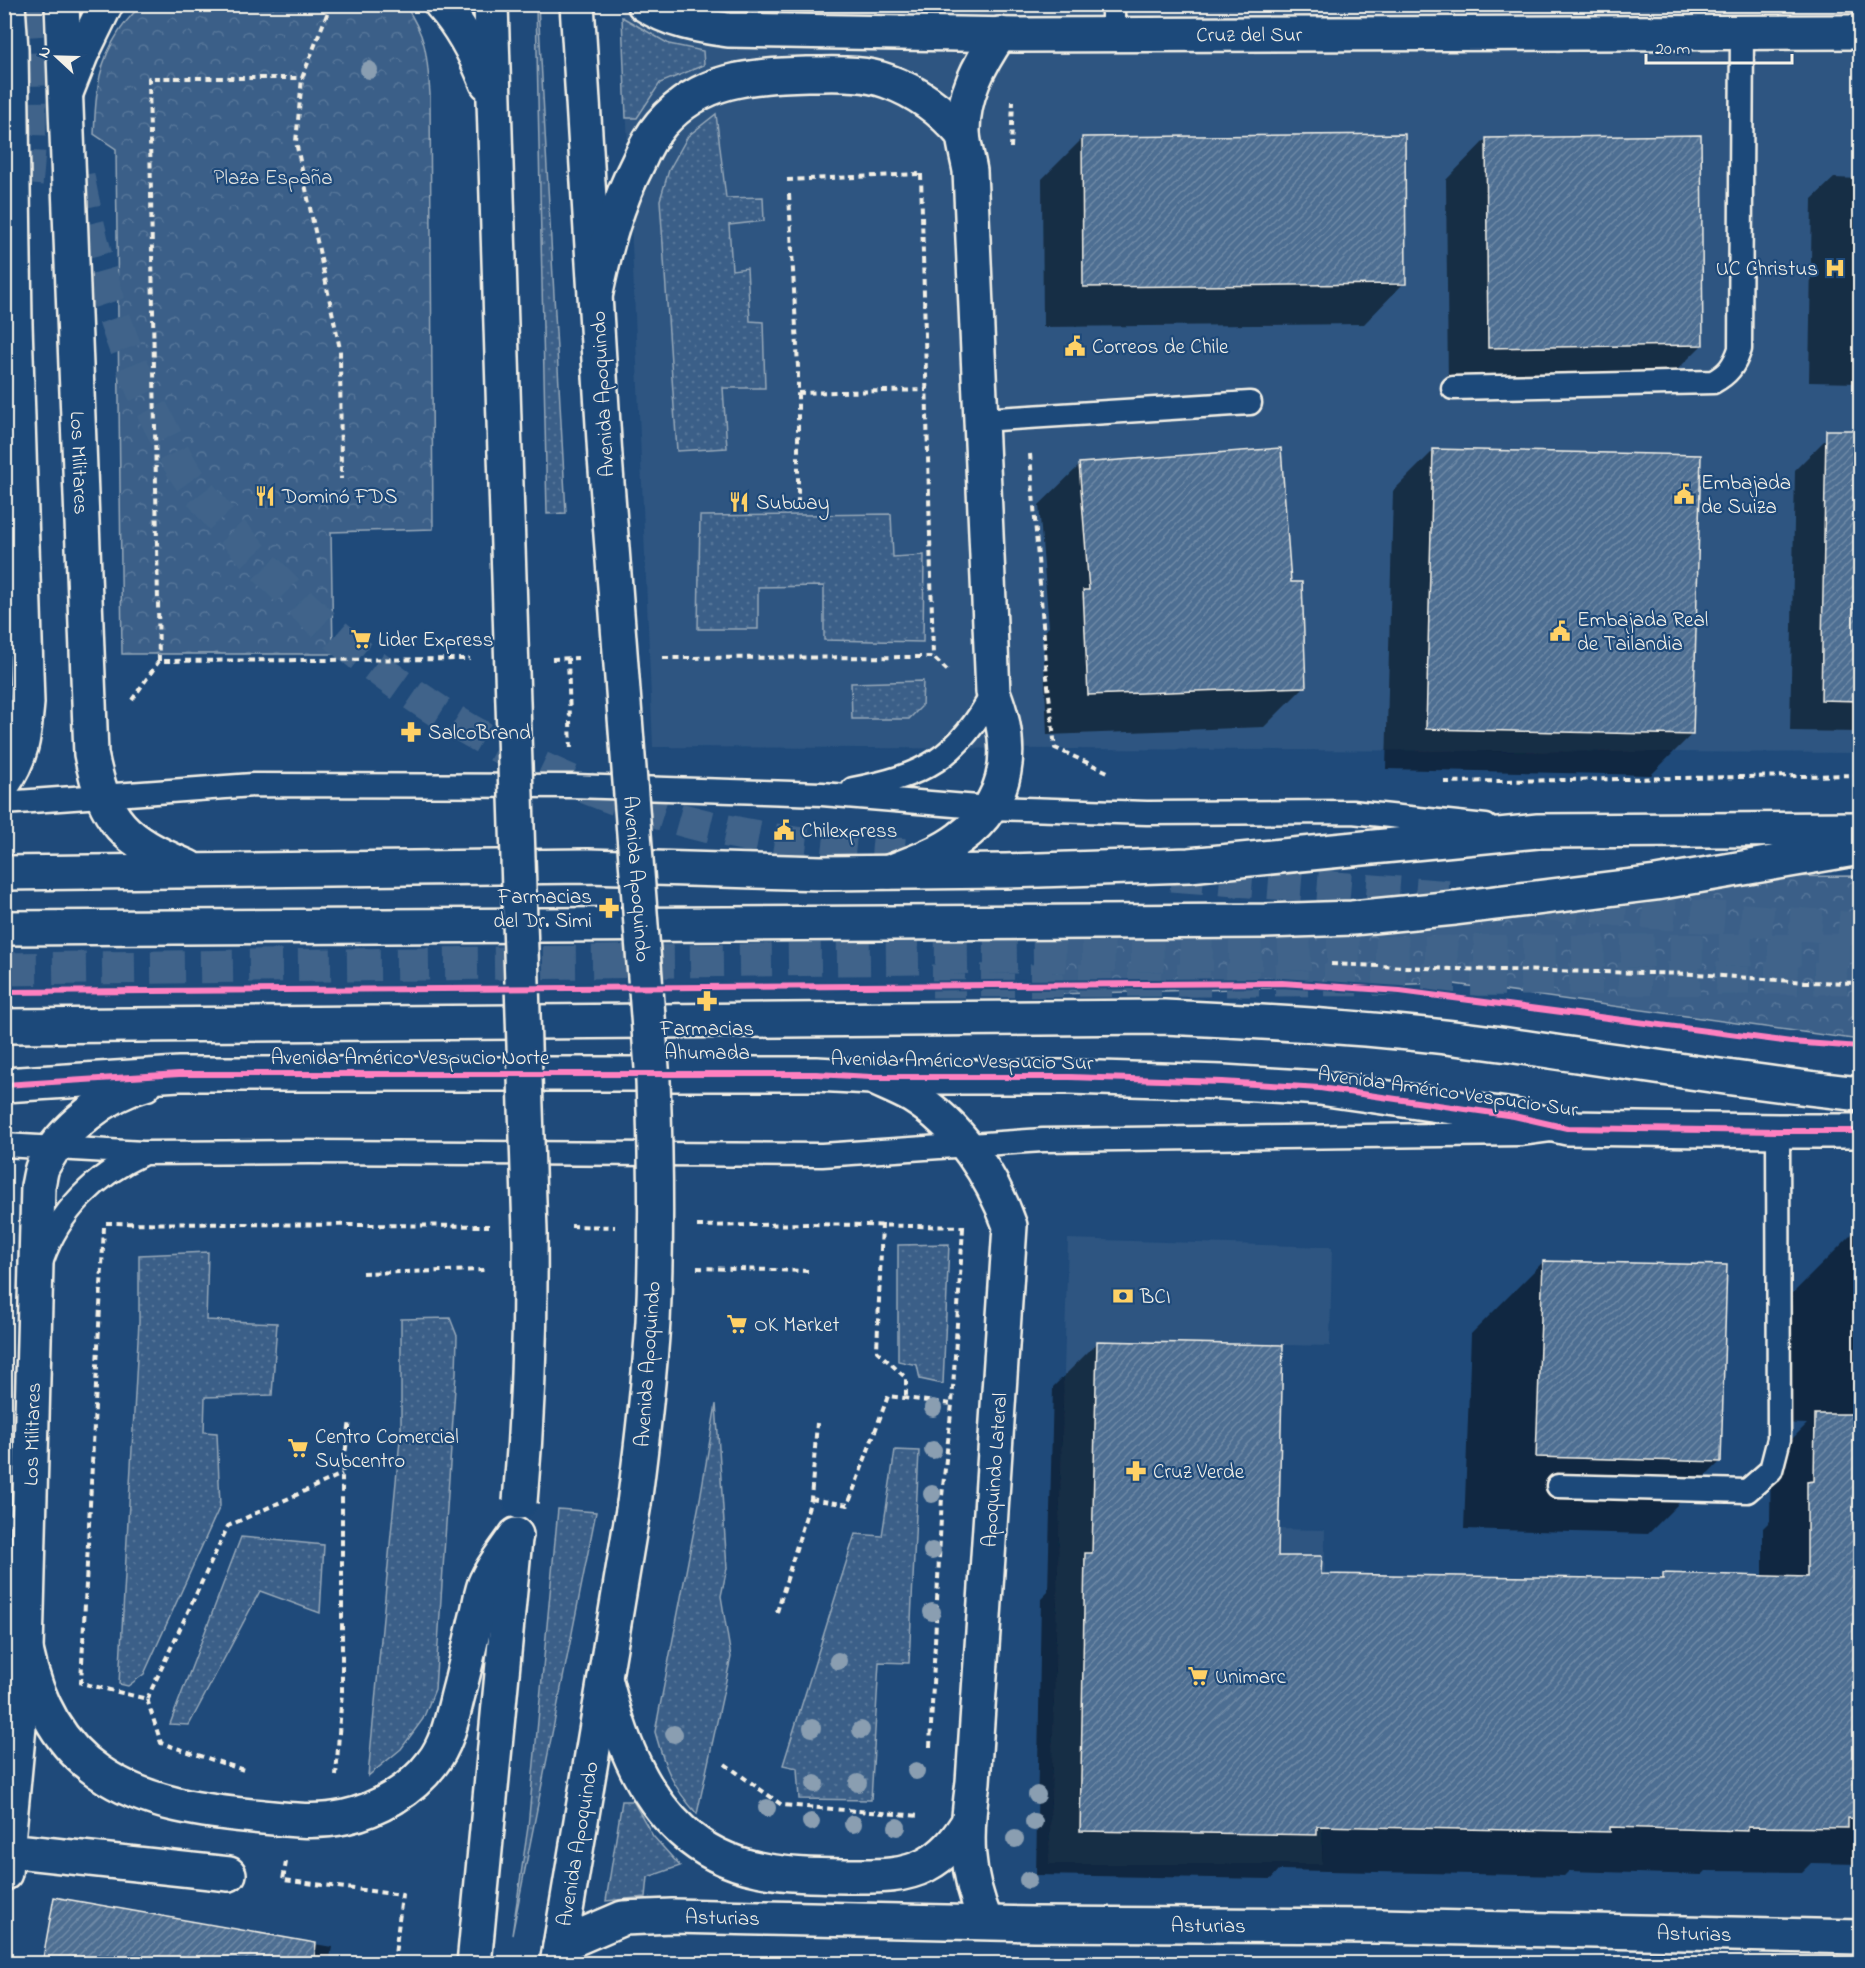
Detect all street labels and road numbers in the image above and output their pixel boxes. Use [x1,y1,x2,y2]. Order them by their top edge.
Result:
street label: Cruz del Sur [1196,21,1303,51]
street label: Avenida Apoquindo [585,310,623,478]
street label: Los Militares [61,410,95,515]
street label: Avenida Apoquindo [614,795,657,963]
street label: Avenida Américo Vespucio Norte [271,1044,550,1074]
street label: Avenida Américo Vespucio Sur [830,1045,1094,1079]
street label: Avenida Américo Vespucio Sur [1316,1060,1580,1126]
street label: Avenida Apoquindo [628,1280,670,1448]
street label: Los Militares [17,1382,50,1486]
street label: Apoquindo Lateral [976,1392,1016,1549]
street label: Avenida Apoquindo [551,1759,608,1929]
street label: Asturias [685,1903,760,1935]
street label: Asturias [1171,1912,1246,1942]
street label: Asturias [1656,1919,1732,1951]

